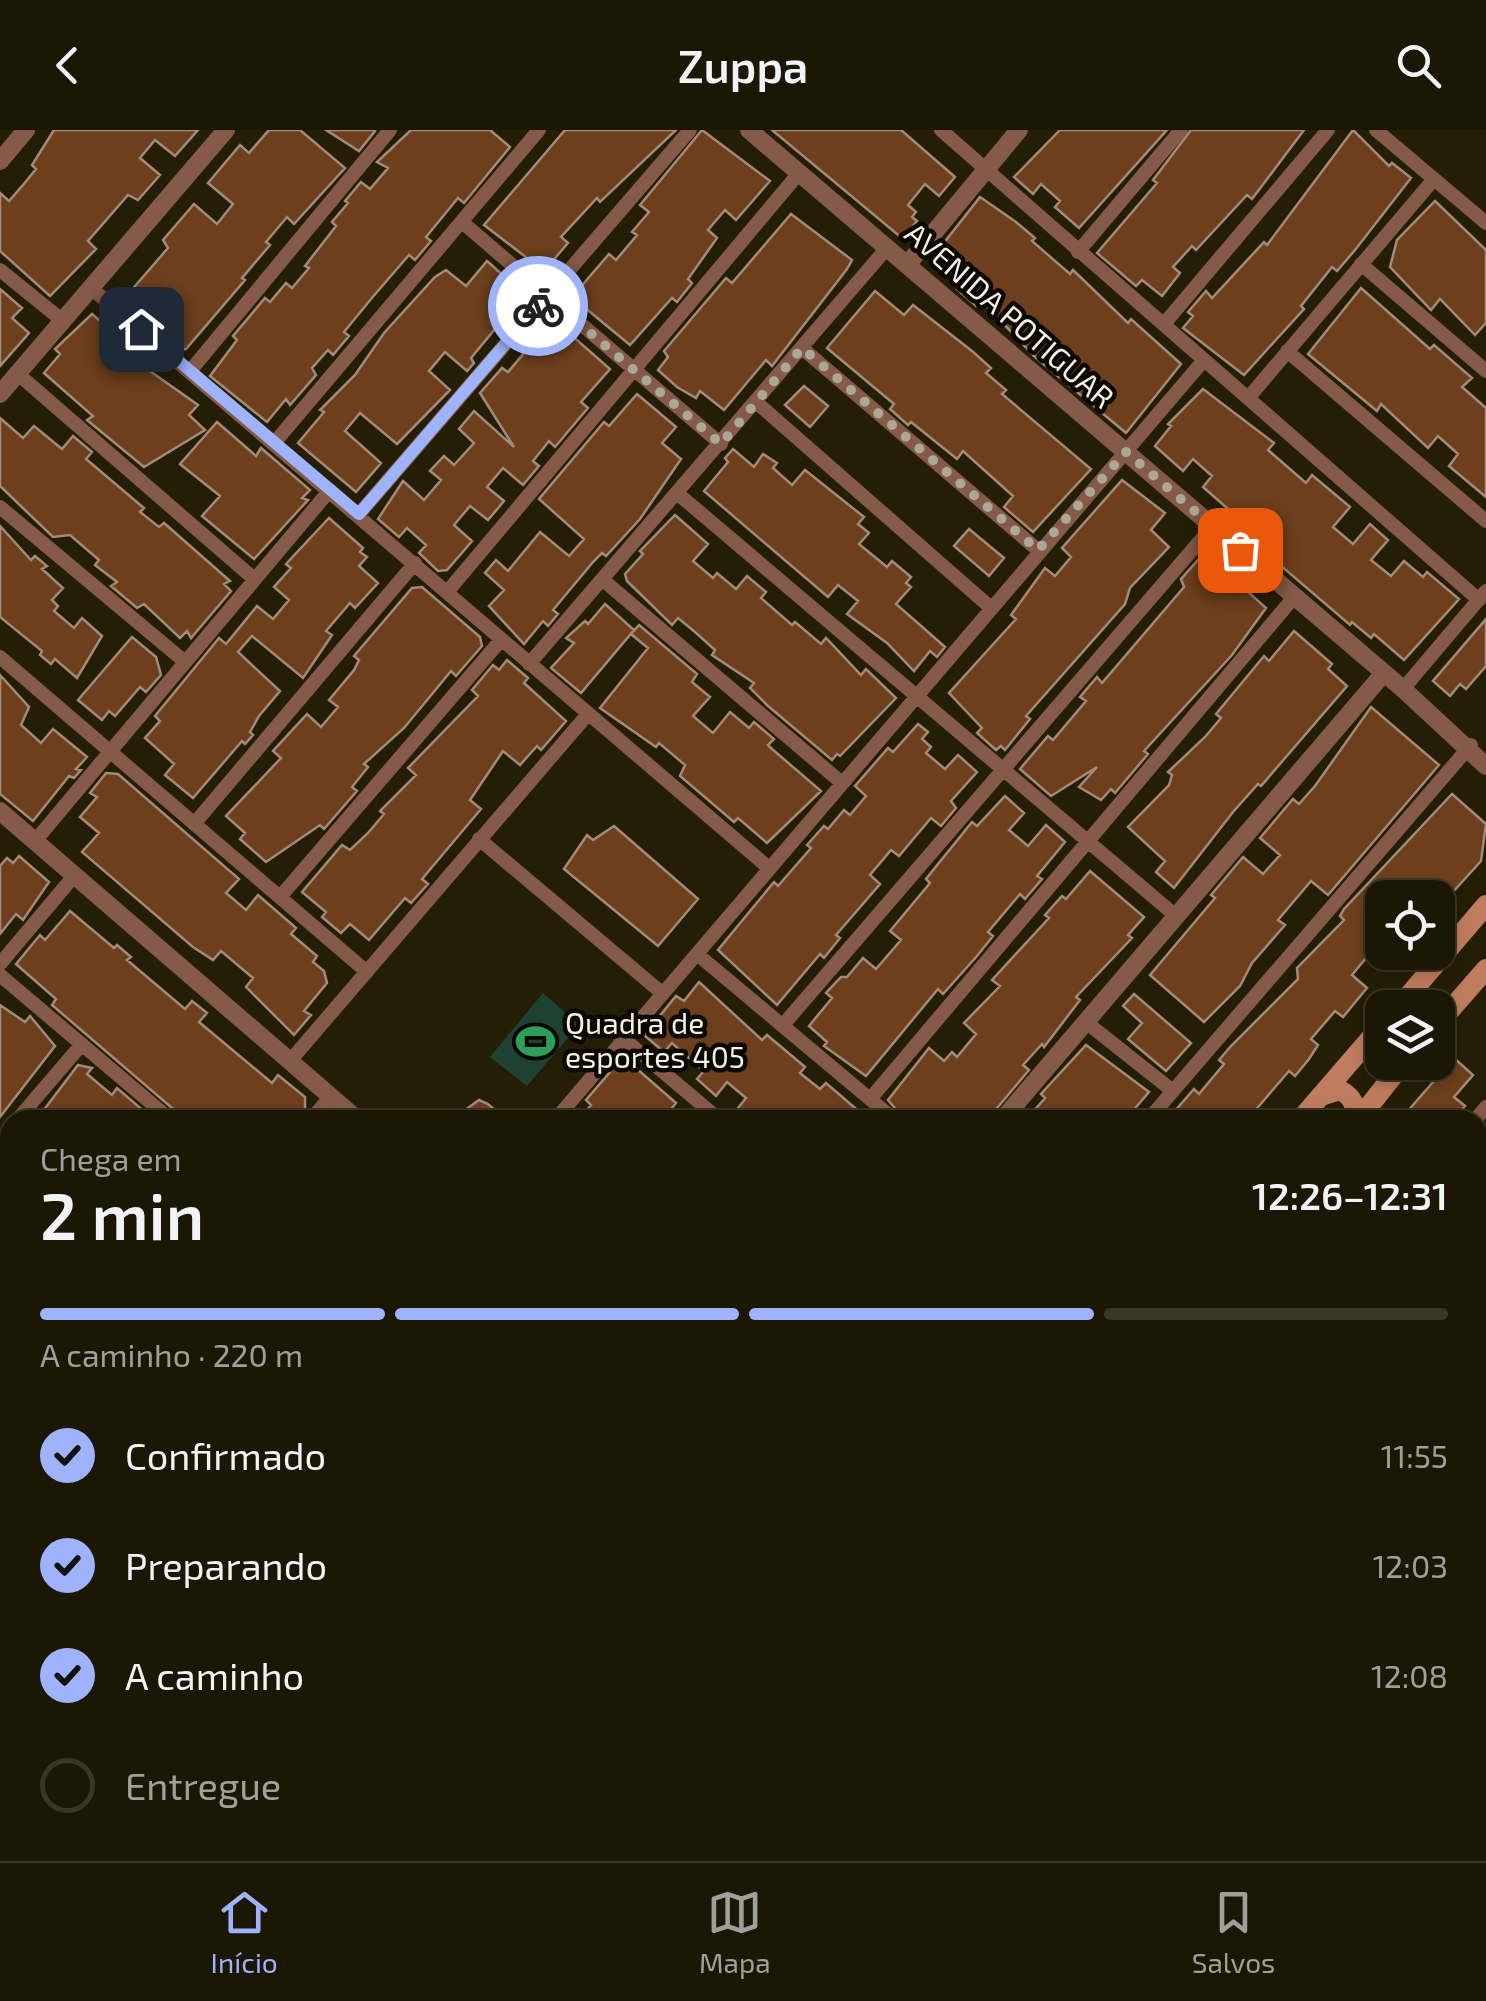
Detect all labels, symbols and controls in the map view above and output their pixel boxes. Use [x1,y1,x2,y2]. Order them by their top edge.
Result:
icon: back [40,38,95,93]
text: Zuppa [678,38,808,92]
icon: search [1391,38,1446,93]
street label: AVENIDA POTIGUAR [899,214,1122,415]
courier [488,256,588,356]
icon: bike [511,279,566,334]
pin [99,287,184,372]
icon: home [114,302,169,357]
pin [1198,508,1283,593]
icon: bag [1213,523,1268,578]
map controls [1365,880,1455,1080]
button: locate [1365,880,1455,970]
button: layers [1365,990,1455,1080]
place label: Quadra de esportes 405 [565,1004,745,1074]
sports icon: Quadra de esportes 405 [514,1020,556,1062]
text: Chega em [40,1139,182,1177]
text: 12:26–12:31 [1252,1172,1448,1218]
text: 2 min [40,1175,204,1253]
text: A caminho · 220 m [40,1335,303,1373]
icon: check [40,1428,95,1483]
text: Confirmado [125,1432,326,1478]
text: 11:55 [1381,1436,1448,1474]
icon: check [40,1538,95,1593]
text: Preparando [125,1542,327,1588]
text: 12:03 [1373,1546,1448,1584]
icon: check [40,1648,95,1703]
text: A caminho [125,1652,304,1698]
text: 12:08 [1371,1656,1448,1694]
text: Entregue [125,1762,281,1808]
tab: Início [211,1885,278,1979]
tab: Mapa [699,1885,771,1979]
tab: Salvos [1192,1885,1275,1979]

